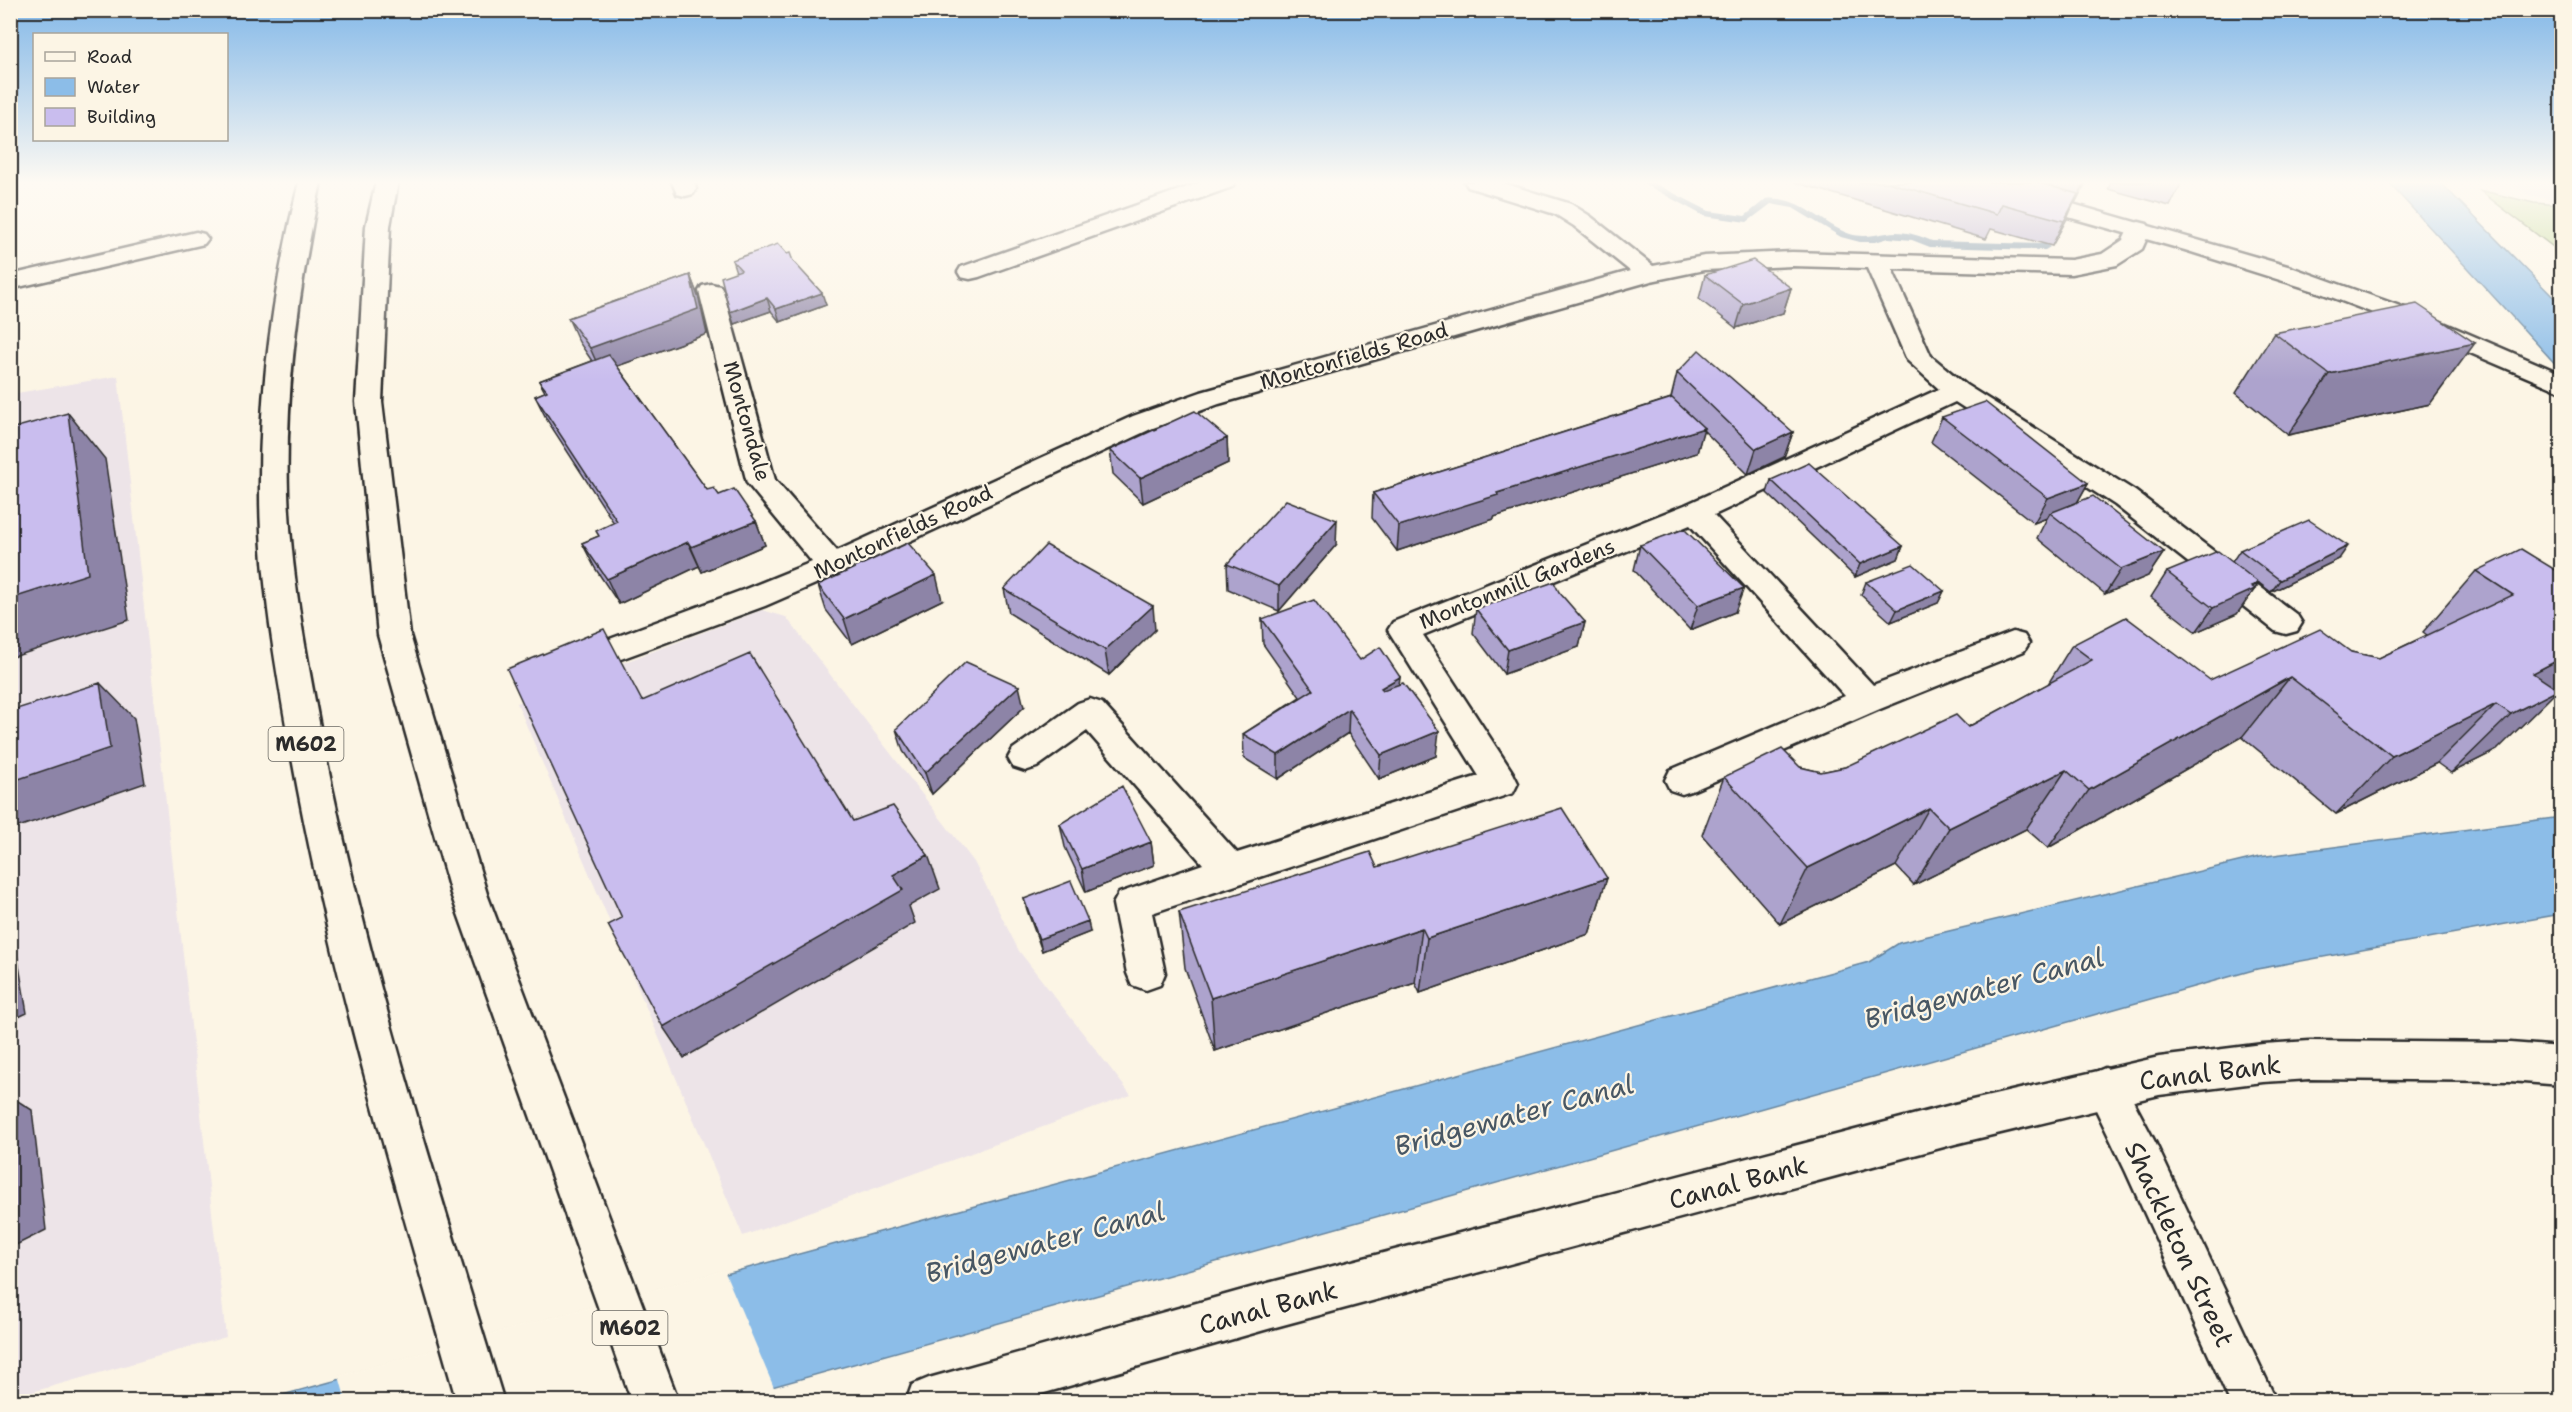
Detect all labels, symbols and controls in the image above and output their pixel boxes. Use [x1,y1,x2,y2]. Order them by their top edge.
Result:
legend [33,33,228,141]
text: Road [87,45,132,69]
text: Water [87,75,140,99]
text: Building [87,105,156,129]
street label: Montonfields Road [1257,316,1451,396]
street label: Montondale [716,358,778,484]
street label: Montonfields Road [809,478,997,586]
street label: Montonmill Gardens [1415,532,1619,636]
road number: M602 [268,727,344,761]
water label: Bridgewater Canal [1860,938,2108,1038]
street label: Canal Bank [2137,1046,2283,1098]
water label: Bridgewater Canal [1390,1065,1638,1165]
street label: Shackleton Street [2117,1136,2243,1352]
street label: Canal Bank [1665,1147,1811,1217]
water label: Bridgewater Canal [921,1192,1169,1292]
street label: Canal Bank [1195,1272,1341,1342]
road number: M602 [592,1311,668,1345]

